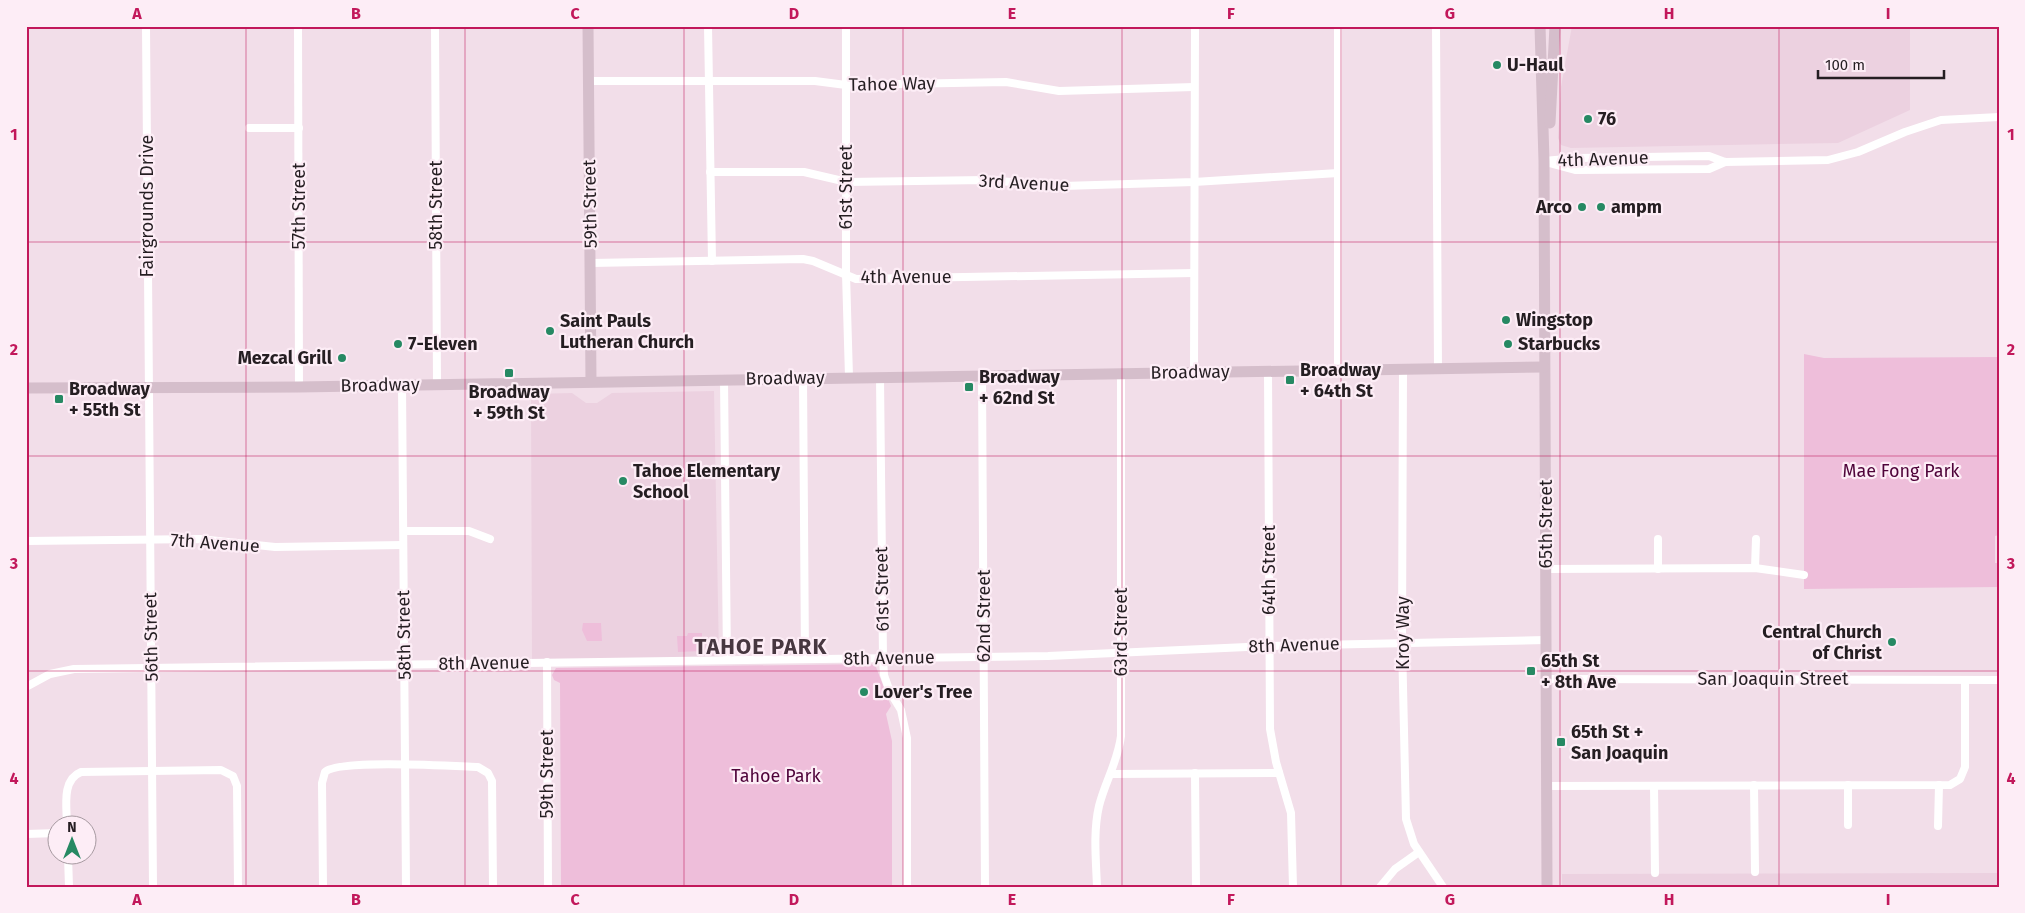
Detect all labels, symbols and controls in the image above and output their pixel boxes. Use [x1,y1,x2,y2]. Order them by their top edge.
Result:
text: A [131,4,142,23]
text: B [351,4,361,23]
text: C [570,4,580,23]
text: D [789,4,799,23]
text: E [1008,4,1016,23]
text: F [1227,4,1235,23]
text: G [1445,4,1455,23]
text: H [1664,4,1674,23]
text: I [1886,4,1890,23]
scale bar [1818,48,1944,80]
place label: U-Haul [1507,54,1564,76]
text: 100 m [1825,56,1865,74]
marker: U-Haul [1491,59,1503,71]
street label: Tahoe Way [849,72,936,96]
place label: 76 [1598,108,1616,130]
marker: 76 [1582,113,1594,125]
text: 1 [10,125,18,144]
text: 1 [2007,125,2015,144]
street label: Fairgrounds Drive [136,135,158,277]
street label: 61st Street [835,144,857,230]
street label: 4th Avenue [1557,146,1649,172]
street label: 59th Street [578,159,602,249]
street label: 58th Street [425,160,447,250]
street label: 57th Street [288,162,310,250]
street label: 3rd Avenue [978,170,1070,196]
place label: Arco [1535,196,1572,218]
place label: ampm [1611,196,1662,218]
marker: Arco [1576,201,1588,213]
marker: ampm [1595,201,1607,213]
street label: 4th Avenue [860,266,952,288]
place label: Wingstop [1516,309,1593,331]
place label: Saint Pauls Lutheran Church [560,310,694,353]
marker: Wingstop [1500,314,1512,326]
marker: Saint Pauls Lutheran Church [544,325,556,337]
place label: 7-Eleven [408,333,478,355]
place label: Starbucks [1518,333,1601,355]
marker: 7-Eleven [392,338,404,350]
marker: Starbucks [1502,338,1514,350]
text: 2 [10,340,18,359]
text: 2 [2007,340,2015,359]
place label: Mezcal Grill [238,347,333,369]
marker: Mezcal Grill [336,352,348,364]
place label: Broadway + 64th St [1300,359,1382,402]
street label: Broadway [1150,360,1230,384]
street label: Broadway [745,366,825,390]
place label: Broadway + 62nd St [979,366,1061,409]
marker: Broadway + 59th St [503,367,515,379]
street label: Broadway [340,373,420,397]
marker: Broadway + 64th St [1284,374,1296,386]
place label: Broadway + 55th St [69,378,151,421]
place label: Broadway + 59th St [469,381,550,424]
marker: Broadway + 62nd St [963,381,975,393]
marker: Broadway + 55th St [53,393,65,405]
place label: Tahoe Elementary School [633,460,781,503]
park label: Mae Fong Park [1842,460,1960,482]
marker: Tahoe Elementary School [617,475,629,487]
street label: 65th Street [1535,479,1557,569]
street label: 64th Street [1258,525,1280,615]
street label: 7th Avenue [170,529,260,557]
street label: 61st Street [870,546,894,632]
text: 3 [9,554,18,573]
text: 3 [2006,554,2015,573]
street label: 62nd Street [973,569,995,663]
street label: 63rd Street [1110,587,1132,677]
street label: 58th Street [392,590,416,680]
street label: 56th Street [139,592,163,682]
street label: Kroy Way [1392,596,1414,670]
place label: Central Church of Christ [1762,621,1883,664]
street label: 8th Avenue [1248,632,1340,658]
district label: TAHOE PARK [695,633,827,660]
marker: Central Church of Christ [1886,636,1898,648]
street label: 8th Avenue [843,646,935,670]
place label: 65th St + 8th Ave [1541,650,1617,693]
street label: 8th Avenue [438,651,530,675]
marker: 65th St + 8th Ave [1525,665,1537,677]
street label: San Joaquin Street [1697,668,1849,690]
place label: Lover's Tree [874,681,972,703]
marker: Lover's Tree [858,686,870,698]
place label: 65th St + San Joaquin [1571,721,1668,764]
street label: 59th Street [536,729,558,818]
marker: 65th St + San Joaquin [1555,736,1567,748]
park label: Tahoe Park [731,765,821,787]
text: 4 [9,769,19,788]
text: 4 [2006,769,2016,788]
north arrow [48,816,98,866]
text: N [67,819,77,836]
text: A [131,890,142,909]
text: B [351,890,361,909]
text: C [570,890,580,909]
text: D [789,890,799,909]
text: E [1008,890,1016,909]
text: F [1227,890,1235,909]
text: G [1445,890,1455,909]
text: H [1664,890,1674,909]
text: I [1886,890,1890,909]

